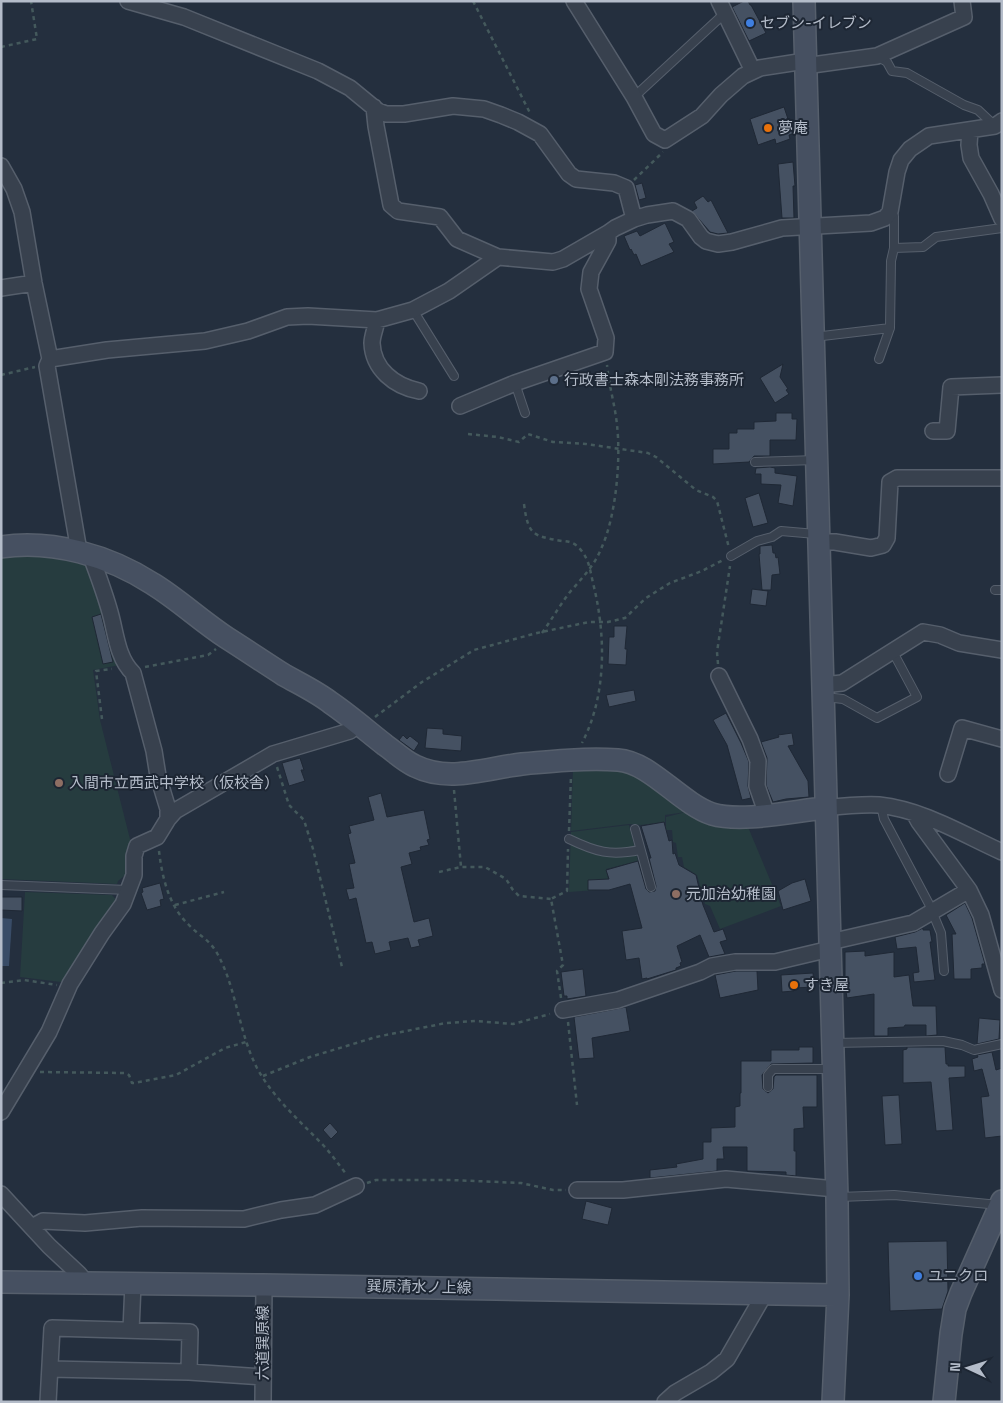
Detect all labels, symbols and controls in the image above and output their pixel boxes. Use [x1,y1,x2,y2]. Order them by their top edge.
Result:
place label: セブン-イレブン [760,13,872,32]
marker: セブン-イレブン [744,17,756,29]
place label: 夢庵 [778,118,808,137]
marker: 夢庵 [762,122,774,134]
place label: 行政書士森本剛法務事務所 [564,370,744,389]
marker: 行政書士森本剛法務事務所 [548,374,560,386]
place label: 入間市立西武中学校（仮校舎） [69,773,279,792]
marker: 入間市立西武中学校（仮校舎） [53,777,65,789]
place label: 元加治幼稚園 [686,884,776,903]
marker: 元加治幼稚園 [670,888,682,900]
place label: すき屋 [804,975,849,994]
marker: すき屋 [788,979,800,991]
place label: ユニクロ [928,1266,988,1285]
marker: ユニクロ [912,1270,924,1282]
street label: 巽原清水ノ上線 [366,1276,472,1297]
street label: 六道巽原線 [253,1305,272,1381]
north arrow [943,1343,993,1393]
text: N [946,1362,964,1372]

